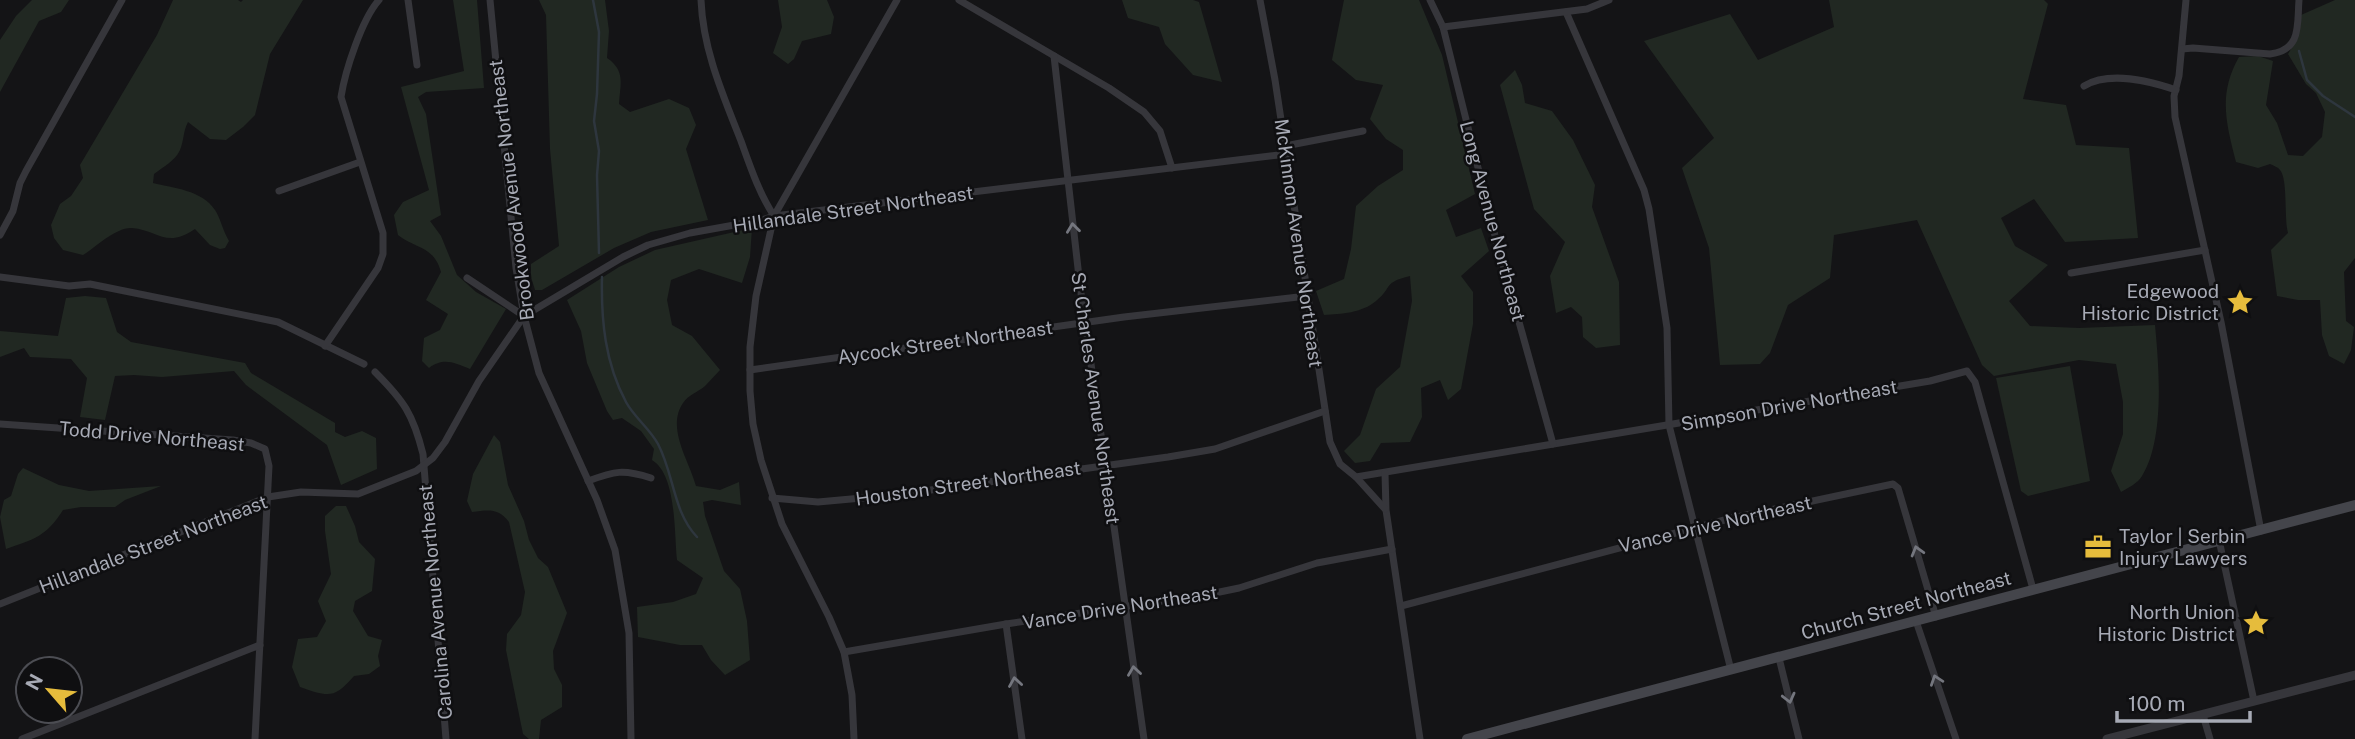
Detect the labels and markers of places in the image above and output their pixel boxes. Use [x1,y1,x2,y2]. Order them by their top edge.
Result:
place label: Edgewood Historic District [2081,280,2219,324]
place icon: Edgewood Historic District [2225,287,2255,317]
place label: Taylor | Serbin Injury Lawyers [2119,525,2247,569]
office icon: Taylor | Serbin Injury Lawyers [2083,532,2113,562]
place label: North Union Historic District [2097,601,2235,645]
place icon: North Union Historic District [2241,608,2271,638]

